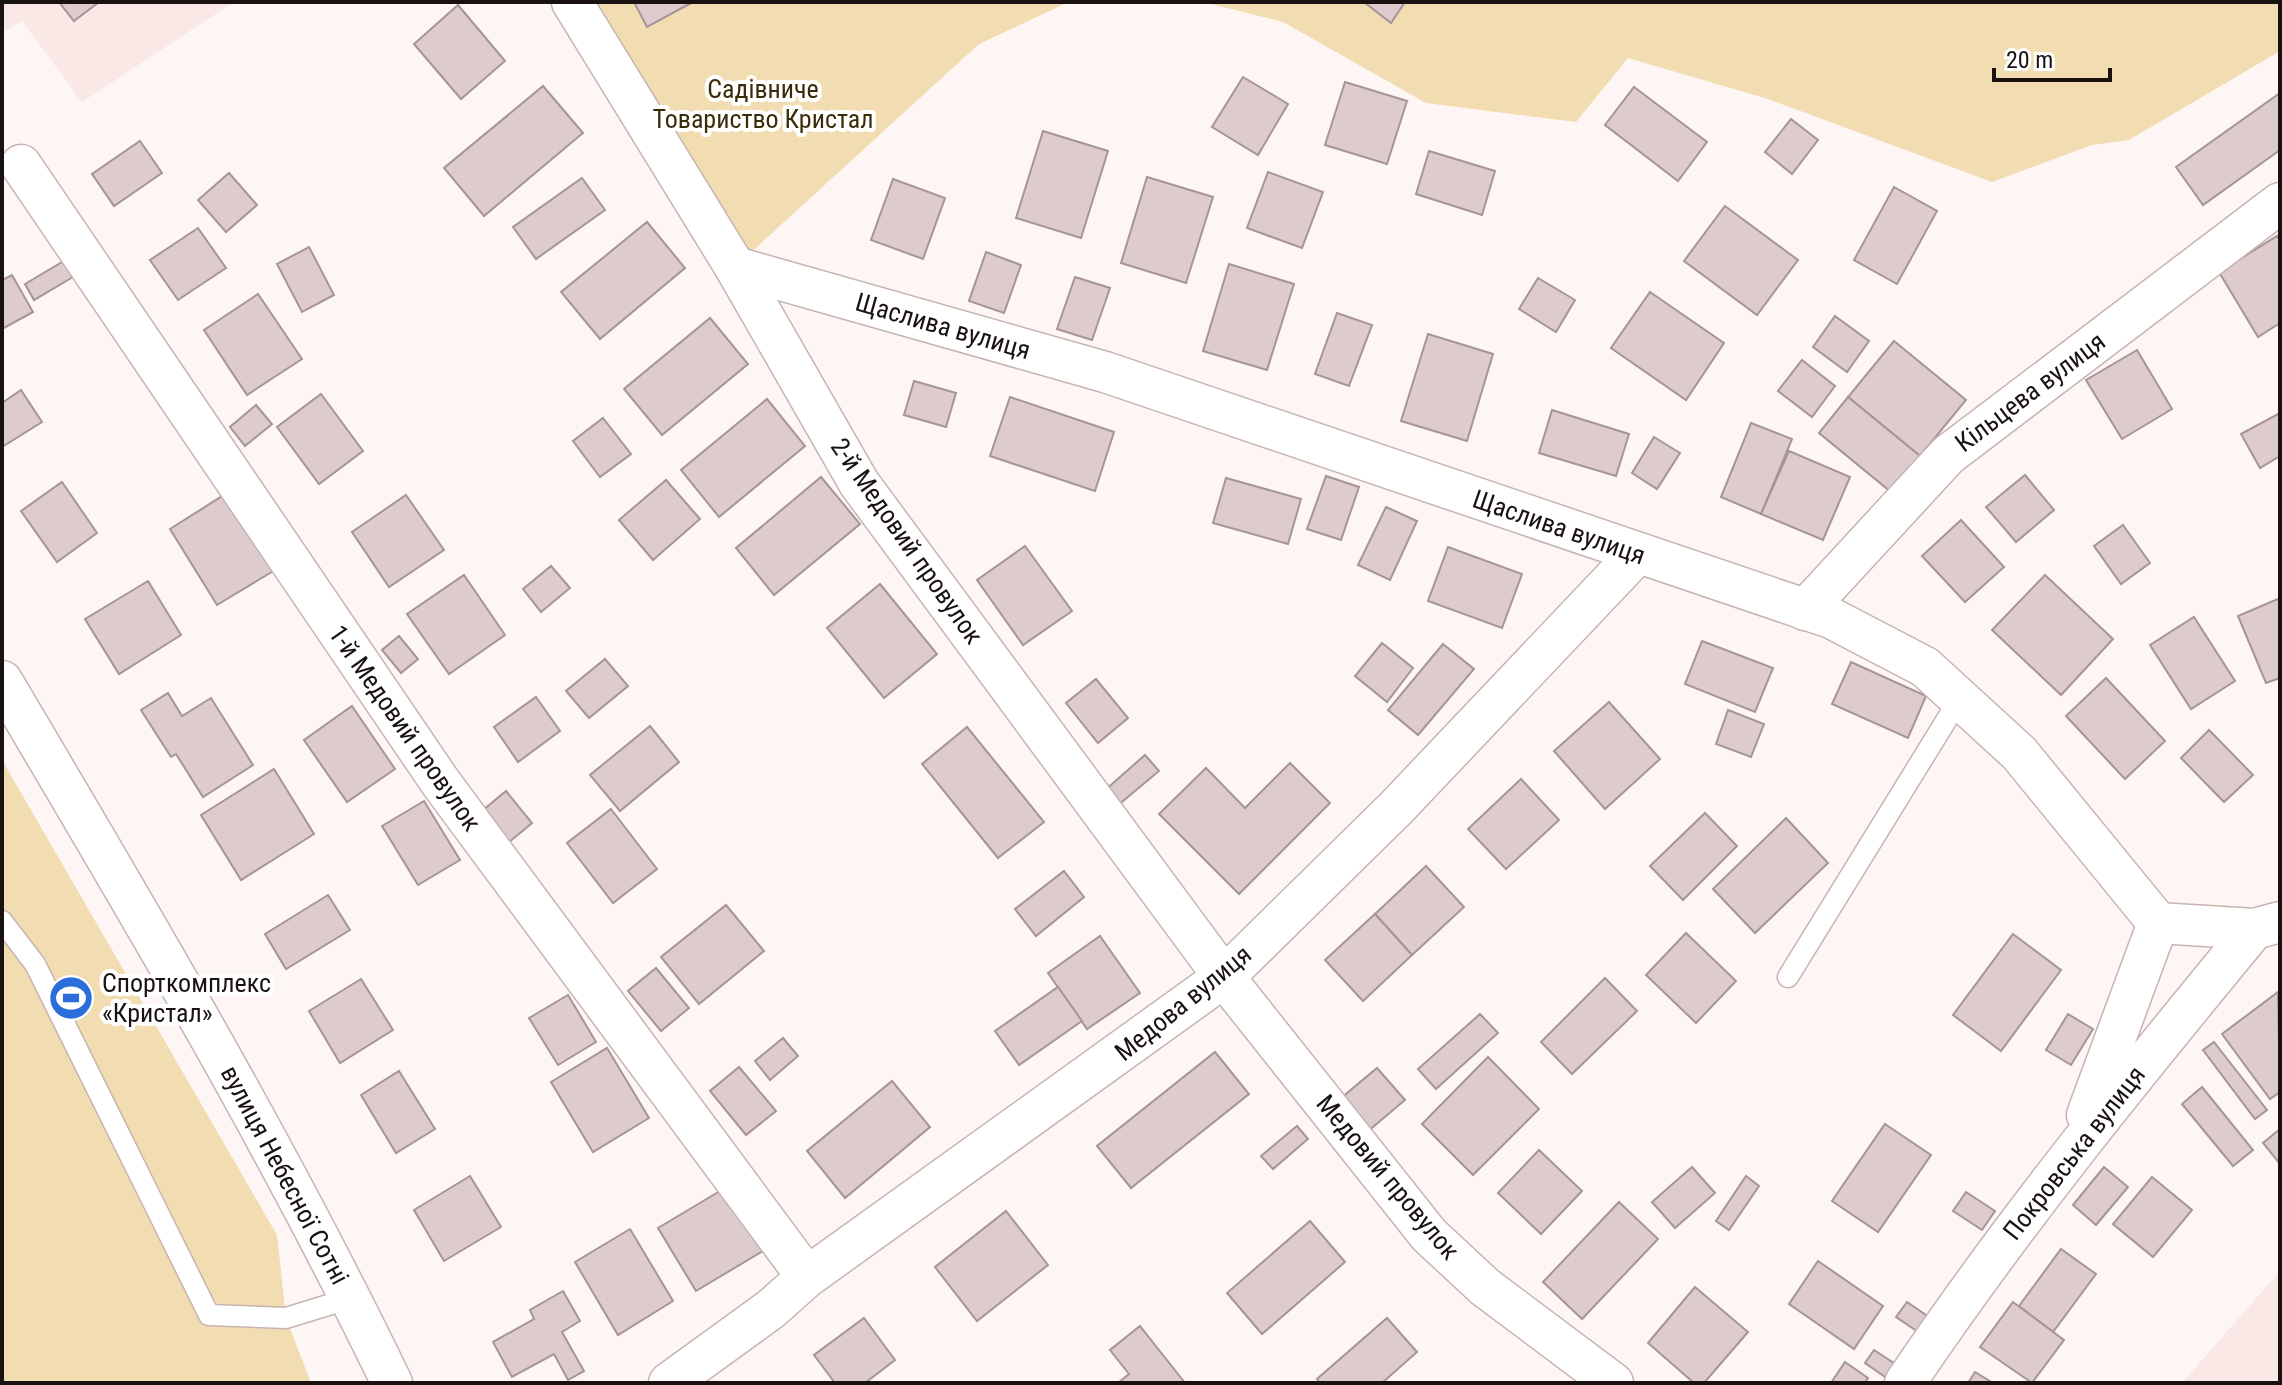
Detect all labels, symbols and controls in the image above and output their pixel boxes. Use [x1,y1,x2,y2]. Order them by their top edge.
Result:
scale bar [1994,32,2110,82]
text: 20 m [2006,46,2053,74]
park label: Садівниче Товариство Кристал [652,74,874,134]
street label: Щаслива вулиця [852,287,1034,365]
street label: Кільцева вулиця [1949,326,2111,458]
street label: 2-й Медовий провулок [825,432,990,650]
street label: Щаслива вулиця [1469,483,1649,571]
street label: 1-й Медовий провулок [323,619,488,837]
street label: Медова вулиця [1109,939,1257,1067]
place label: Спорткомплекс «Кристал» [102,968,271,1028]
sports icon: Спорткомплекс «Кристал» [47,974,95,1022]
street label: Покровська вулиця [1997,1060,2151,1246]
street label: вулиця Небесної Сотні [215,1061,355,1289]
street label: Медовий провулок [1310,1089,1466,1266]

